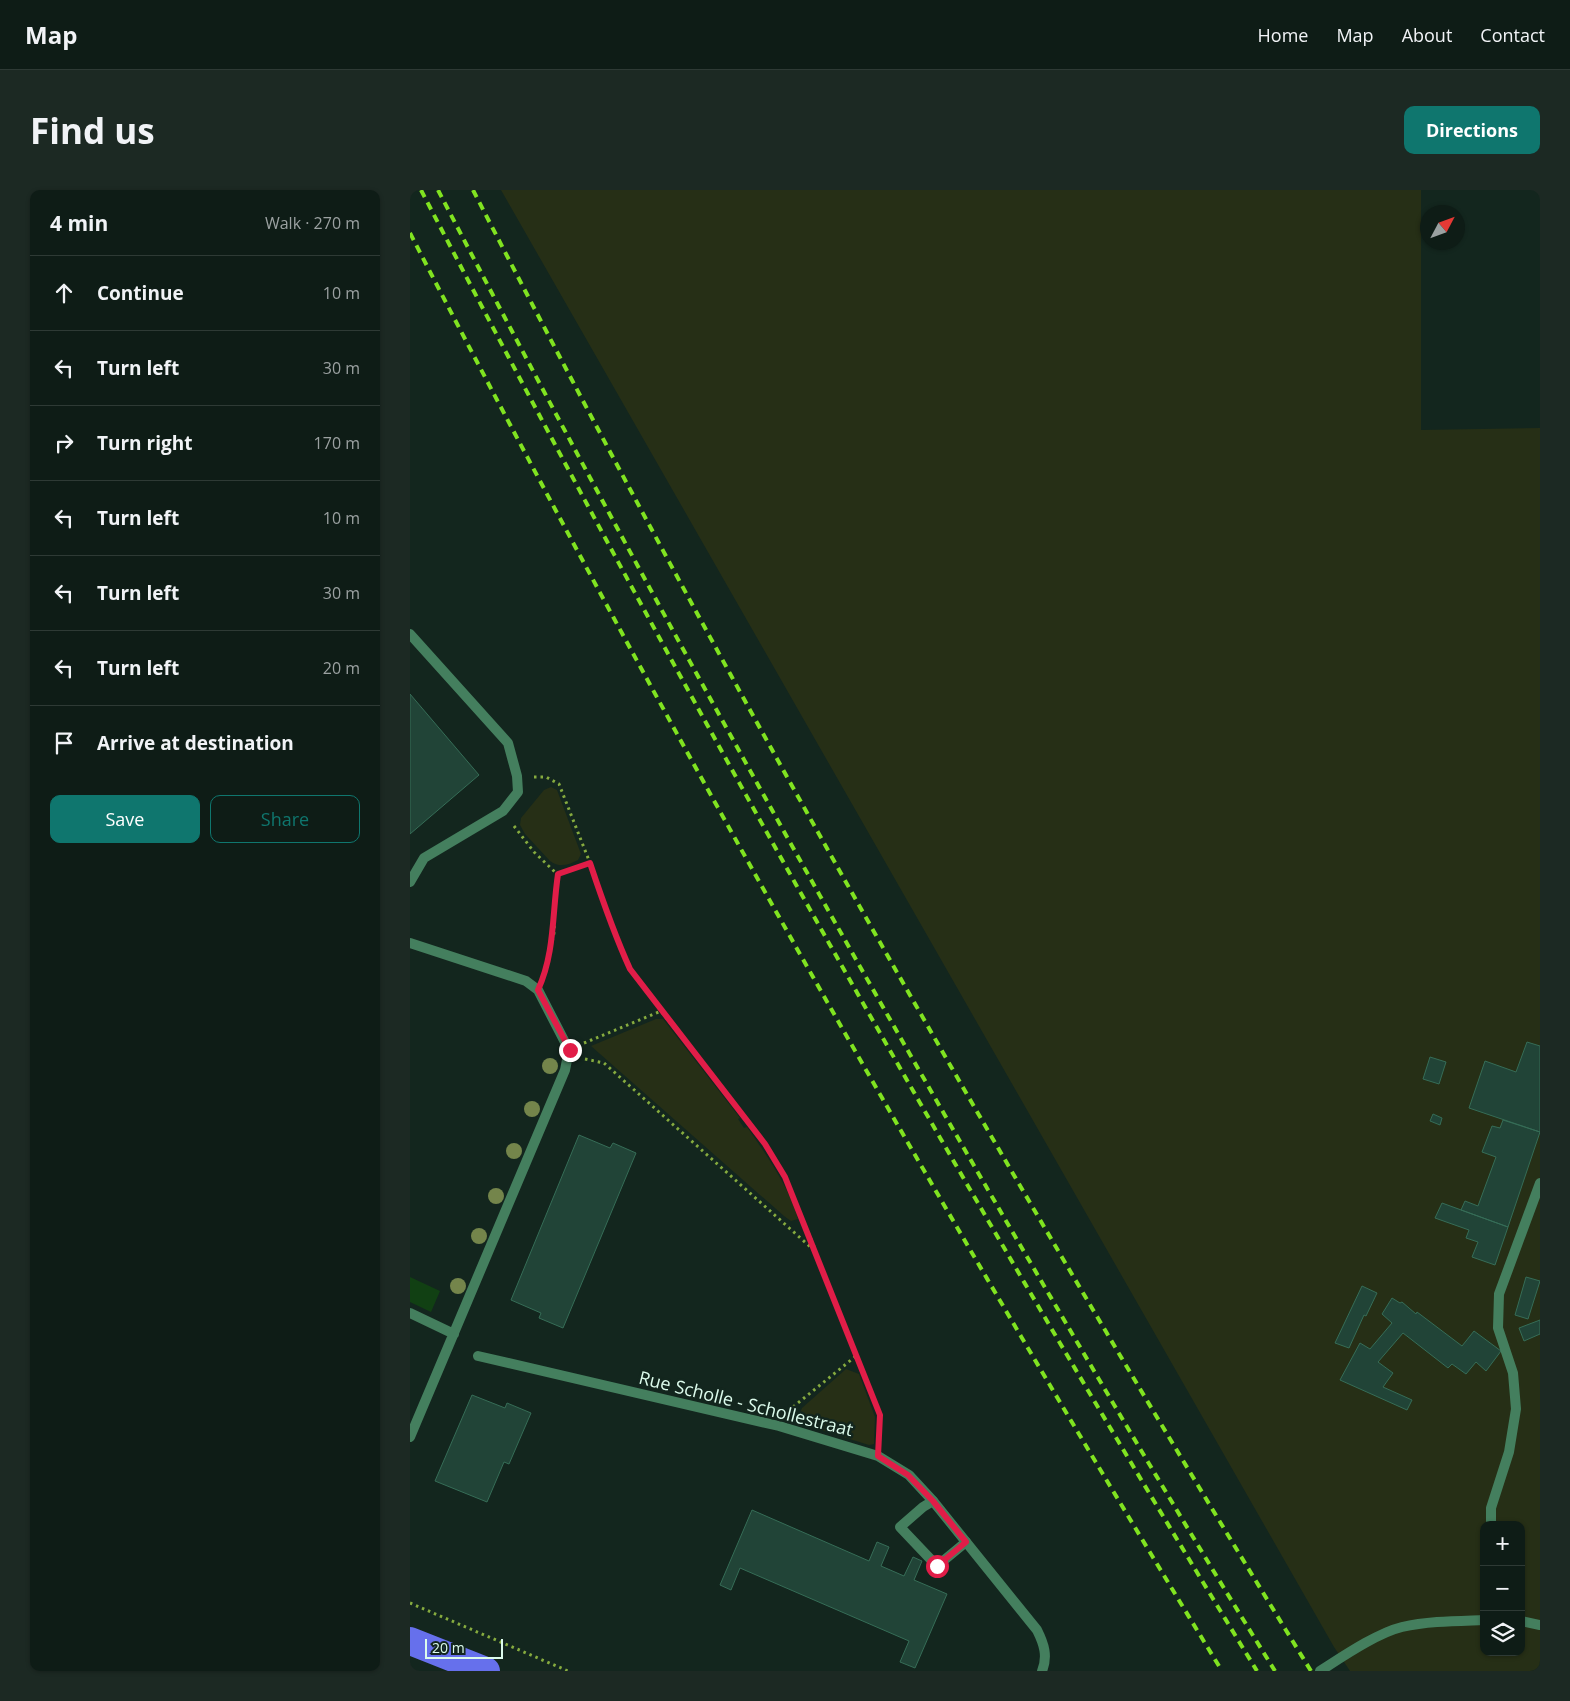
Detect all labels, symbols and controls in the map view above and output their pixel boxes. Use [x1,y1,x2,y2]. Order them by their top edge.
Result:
text: Map [25,18,77,51]
text: Home [1258,23,1308,47]
text: Map [1336,23,1374,47]
text: About [1402,23,1452,47]
text: Contact [1480,23,1545,47]
button: Directions [1404,106,1540,154]
text: Find us [30,107,155,154]
north arrow [1420,205,1465,250]
text: 4 min [50,209,108,237]
text: Walk · 270 m [265,212,360,234]
icon: ahead [50,279,78,307]
text: Continue [97,280,184,306]
text: 10 m [323,282,360,304]
icon: left [50,354,78,382]
text: Turn left [97,355,179,381]
text: 30 m [323,357,360,379]
icon: right [50,429,78,457]
text: Turn right [97,430,192,456]
text: 170 m [314,432,360,454]
icon: left [50,504,78,532]
text: Turn left [97,505,179,531]
text: 10 m [323,507,360,529]
icon: left [50,579,78,607]
text: Turn left [97,580,179,606]
text: 30 m [323,582,360,604]
icon: left [50,654,78,682]
text: Turn left [97,655,179,681]
text: 20 m [323,657,360,679]
icon: arrive [50,729,78,757]
text: Arrive at destination [97,730,294,756]
button: Save [50,795,200,843]
button: Share [210,795,360,843]
route end [559,1039,582,1062]
street label: Rue Scholle - Schollestraat [637,1365,856,1441]
map controls [1480,1521,1525,1656]
button: + [1480,1521,1525,1566]
route start [926,1555,949,1578]
button: − [1480,1566,1525,1611]
button: layers [1480,1611,1525,1656]
scale bar [425,1636,502,1659]
text: 20 m [432,1638,465,1657]

